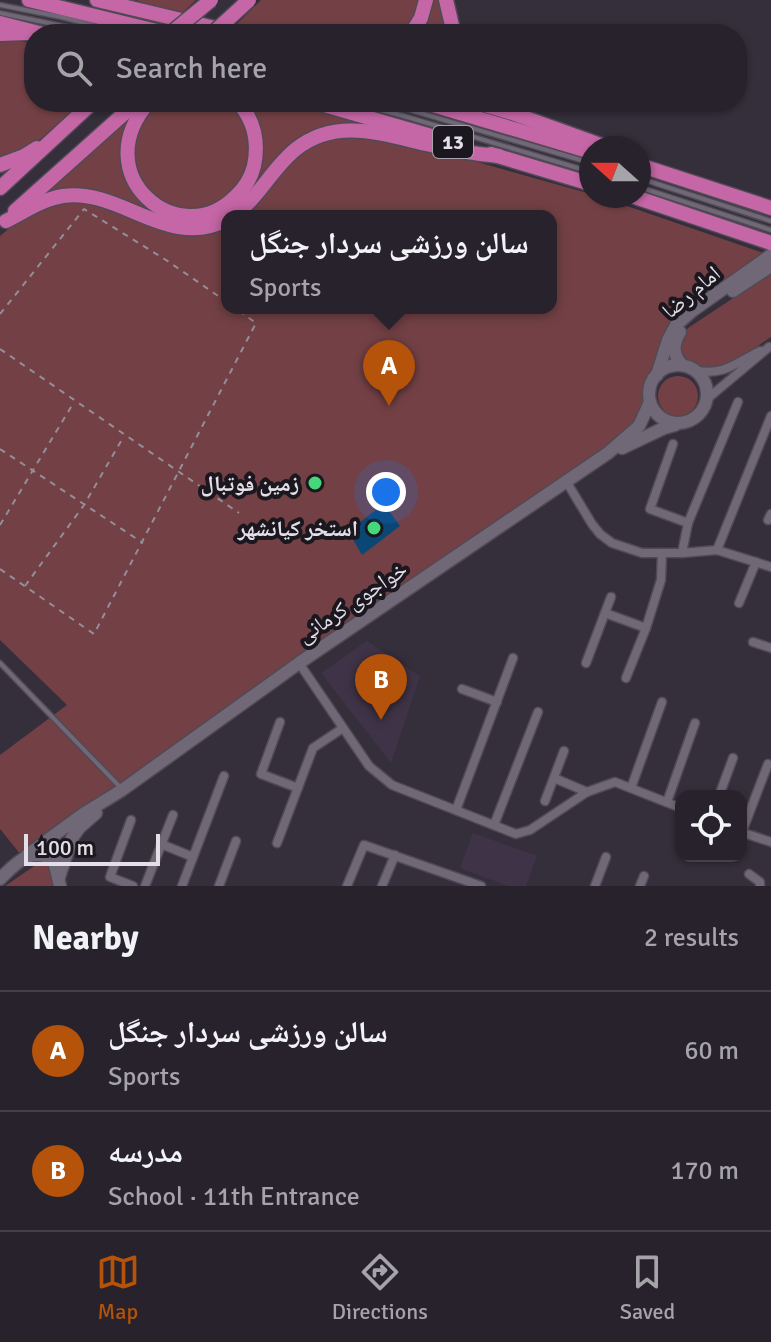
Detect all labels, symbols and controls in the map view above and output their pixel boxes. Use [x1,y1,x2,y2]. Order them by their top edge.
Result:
search box [24,24,747,112]
icon: search [52,46,96,90]
text: Search here [116,50,267,87]
road number: 13 [433,126,473,158]
north arrow [579,136,651,208]
popup [221,210,557,314]
text: سالن ورزشی سردار جنگل [249,225,529,262]
street label: امام رضا [656,260,726,325]
text: Sports [249,272,322,304]
pin: A [363,340,415,406]
place label: زمین فوتبال [200,470,299,497]
your location [366,472,406,512]
marker: زمین فوتبال [306,474,324,492]
place label: استخر کیانشهر [237,515,358,542]
marker: استخر کیانشهر [365,519,383,537]
street label: خواجوی کرمانی [292,555,412,649]
pin: B [355,654,407,720]
map controls [675,790,747,862]
button: locate [675,790,747,862]
scale bar [24,830,160,866]
text: 100 m [36,834,94,861]
text: Nearby [32,917,139,959]
text: 2 results [644,922,739,954]
text: سالن ورزشی سردار جنگل [108,1014,388,1051]
text: A [50,1035,66,1067]
text: 60 m [684,1035,739,1067]
text: Sports [108,1061,180,1093]
text: مدرسه [108,1134,183,1171]
text: B [50,1155,66,1187]
text: 170 m [670,1155,739,1187]
text: School · 11th Entrance [108,1181,360,1213]
tab: Map [96,1250,140,1325]
tab: Directions [332,1250,428,1325]
tab: Saved [620,1250,675,1325]

